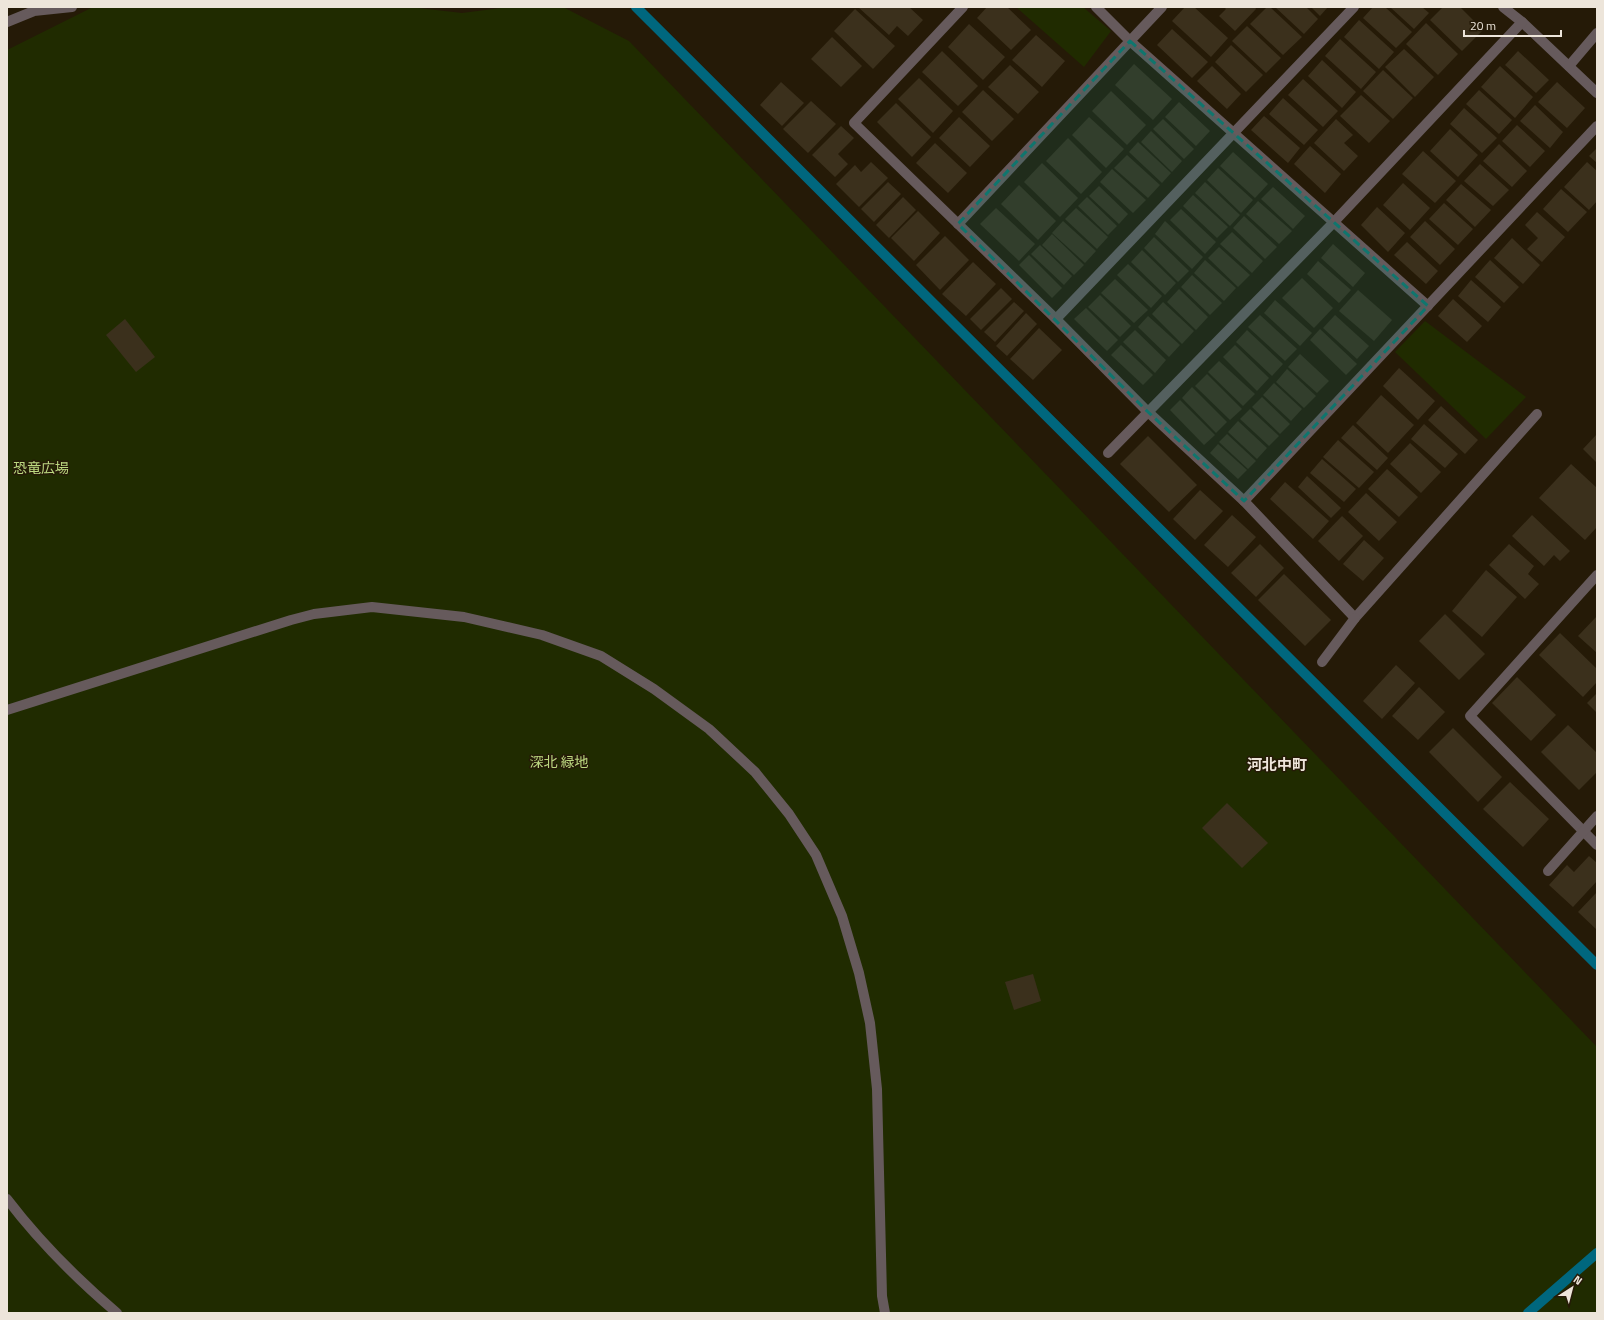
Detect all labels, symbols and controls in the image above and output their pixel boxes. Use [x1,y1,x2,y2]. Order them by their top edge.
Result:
scale bar [1464,12,1561,38]
text: 20 m [1470,16,1496,35]
park label: 恐竜広場 [13,457,69,478]
park label: 深北 緑地 [529,751,589,772]
district label: 河北中町 [1247,753,1307,776]
north arrow [1552,1268,1592,1308]
text: N [1570,1271,1586,1289]

